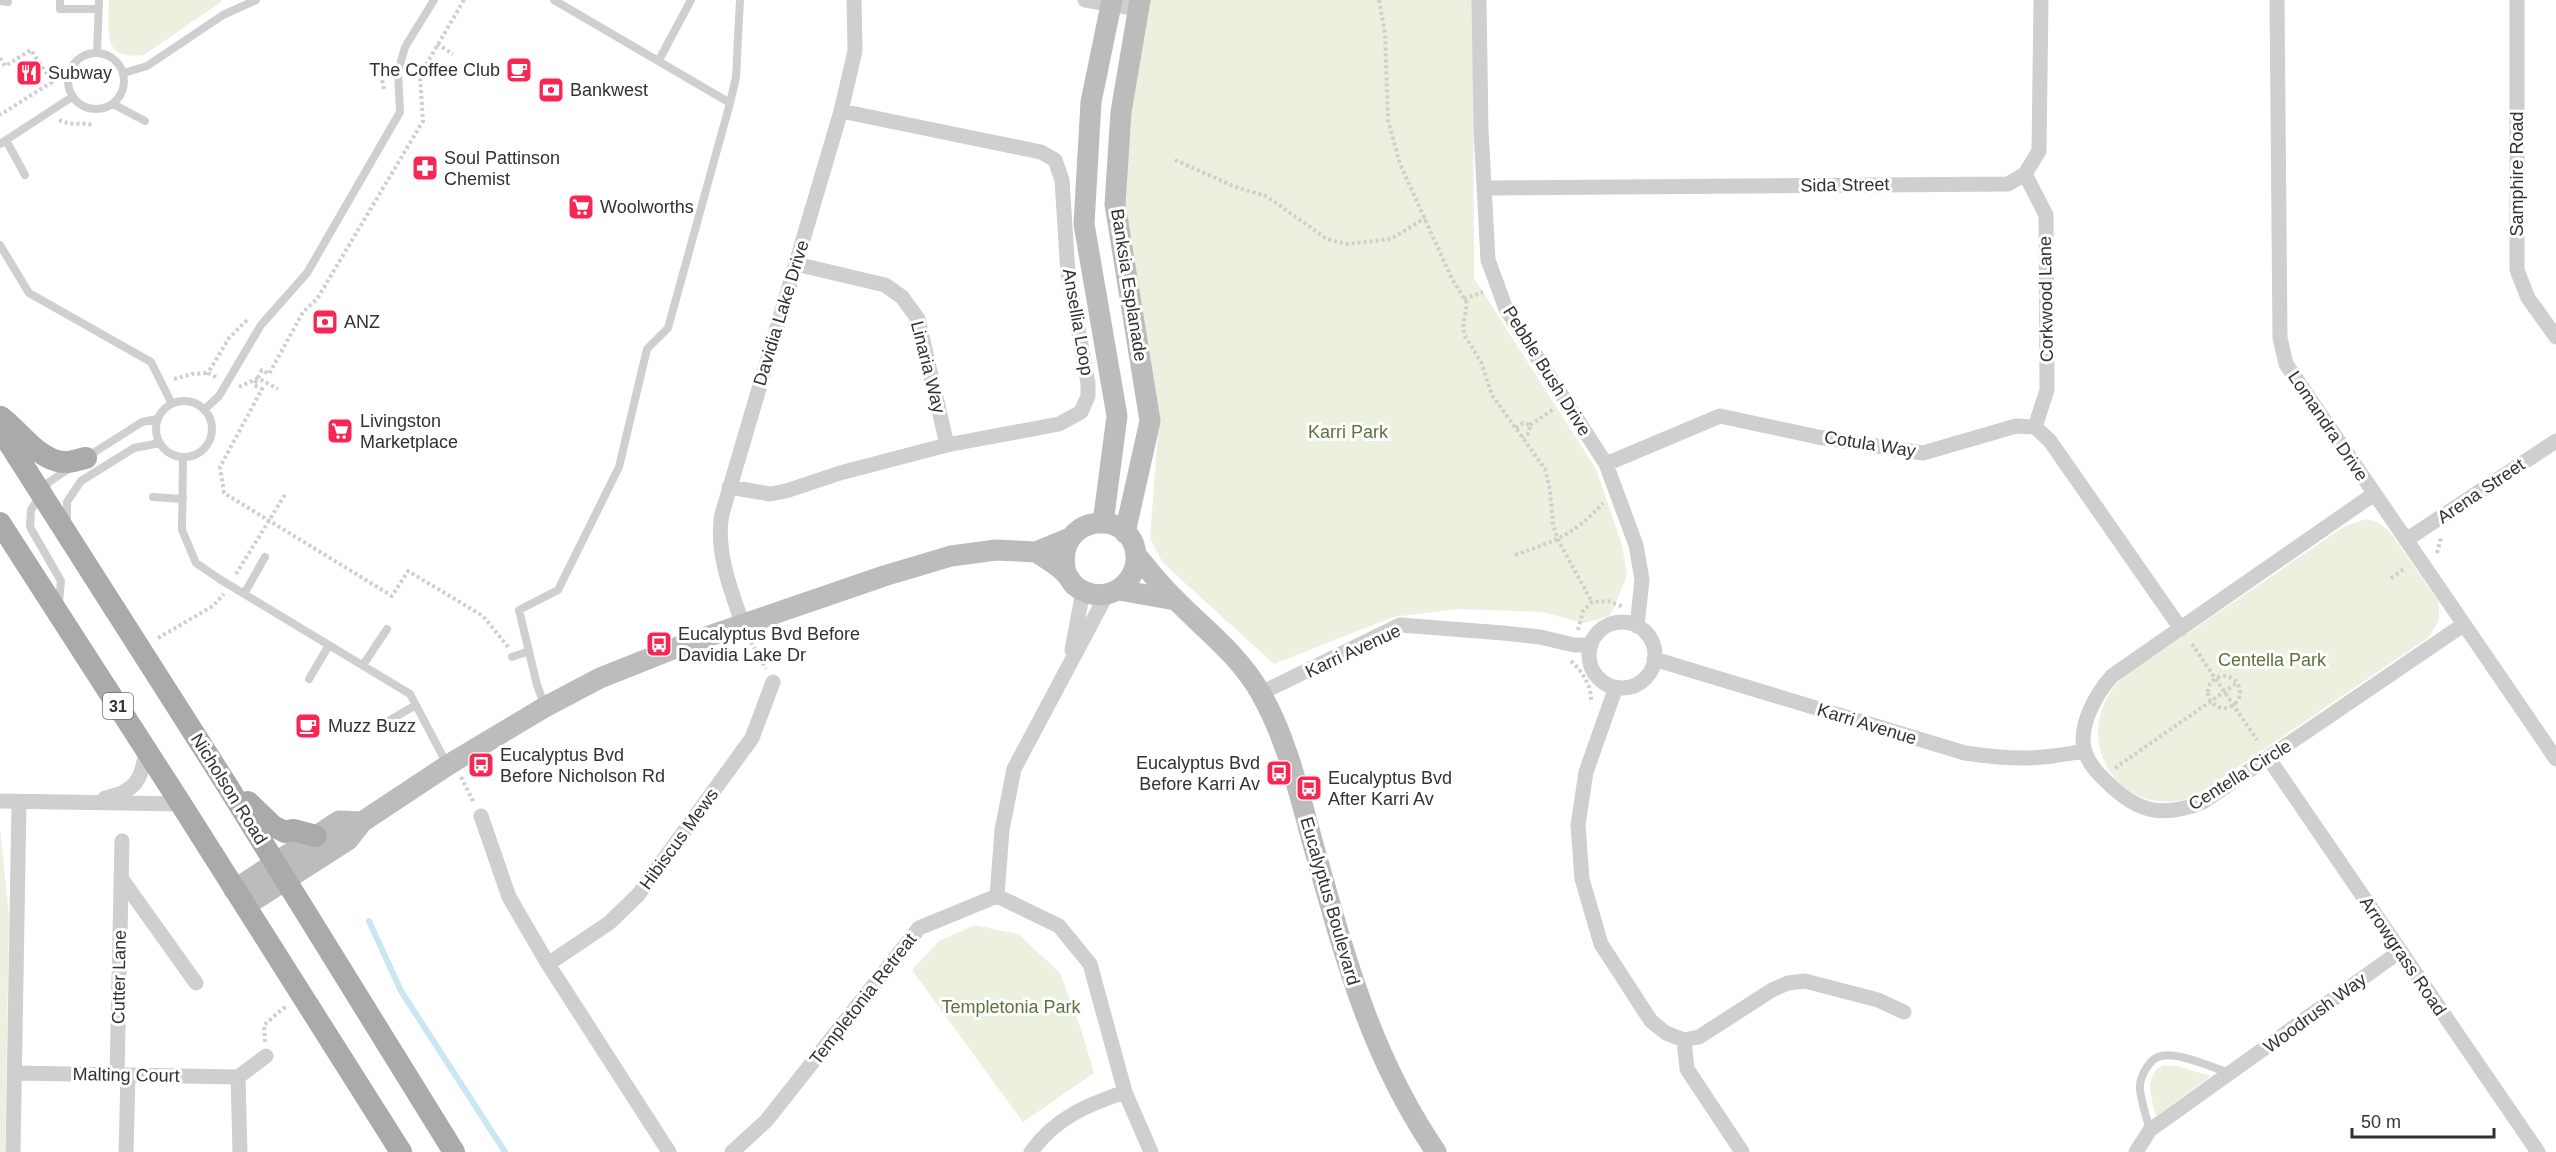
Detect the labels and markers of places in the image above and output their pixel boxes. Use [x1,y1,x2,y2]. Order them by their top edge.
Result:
cafe icon: The Coffee Club [504,55,534,85]
restaurant icon: Subway [14,58,44,88]
place label: The Coffee Club [369,60,500,80]
place label: Subway [48,63,112,83]
bank icon: Bankwest [536,75,566,105]
place label: Bankwest [570,80,648,100]
place label: Soul Pattinson Chemist [444,148,560,189]
pharmacy icon: Soul Pattinson Chemist [410,153,440,183]
supermarket icon: Woolworths [566,192,596,222]
place label: Woolworths [600,197,694,217]
bank icon: ANZ [310,307,340,337]
place label: ANZ [344,312,380,332]
place label: Livingston Marketplace [360,411,458,452]
supermarket icon: Livingston Marketplace [325,416,355,446]
place label: Eucalyptus Bvd Before Davidia Lake Dr [678,624,860,665]
bus stop icon: Eucalyptus Bvd Before Davidia Lake Dr [644,629,674,659]
cafe icon: Muzz Buzz [293,711,323,741]
place label: Muzz Buzz [328,716,416,736]
place label: Eucalyptus Bvd Before Nicholson Rd [500,745,665,786]
bus stop icon: Eucalyptus Bvd Before Nicholson Rd [466,750,496,780]
place label: Eucalyptus Bvd Before Karri Av [1136,753,1260,794]
bus stop icon: Eucalyptus Bvd Before Karri Av [1264,758,1294,788]
place label: Eucalyptus Bvd After Karri Av [1328,768,1452,809]
bus stop icon: Eucalyptus Bvd After Karri Av [1294,773,1324,803]

